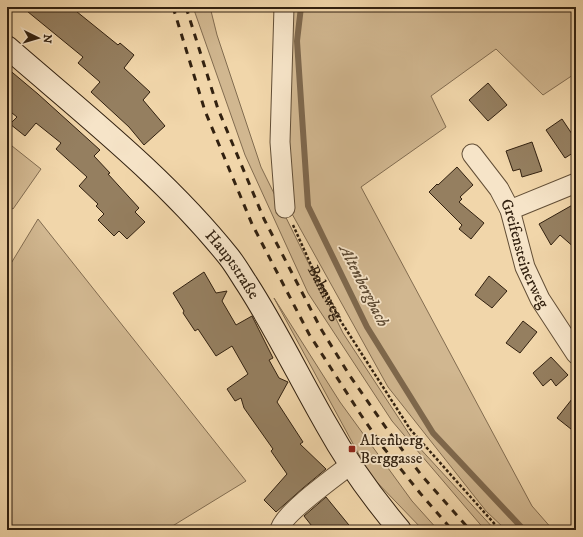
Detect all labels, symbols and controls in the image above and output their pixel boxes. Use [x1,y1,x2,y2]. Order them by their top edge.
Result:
north arrow [18,18,58,58]
text: N [40,34,54,44]
street label: Greifensteinerweg [496,195,554,312]
street label: Hauptstraße [201,226,264,303]
water label: Altenbergbach [333,239,394,331]
street label: Bahnweg [303,262,348,323]
place label: Altenberg Berggasse [360,430,423,468]
marker: Altenberg Berggasse [347,444,357,454]

